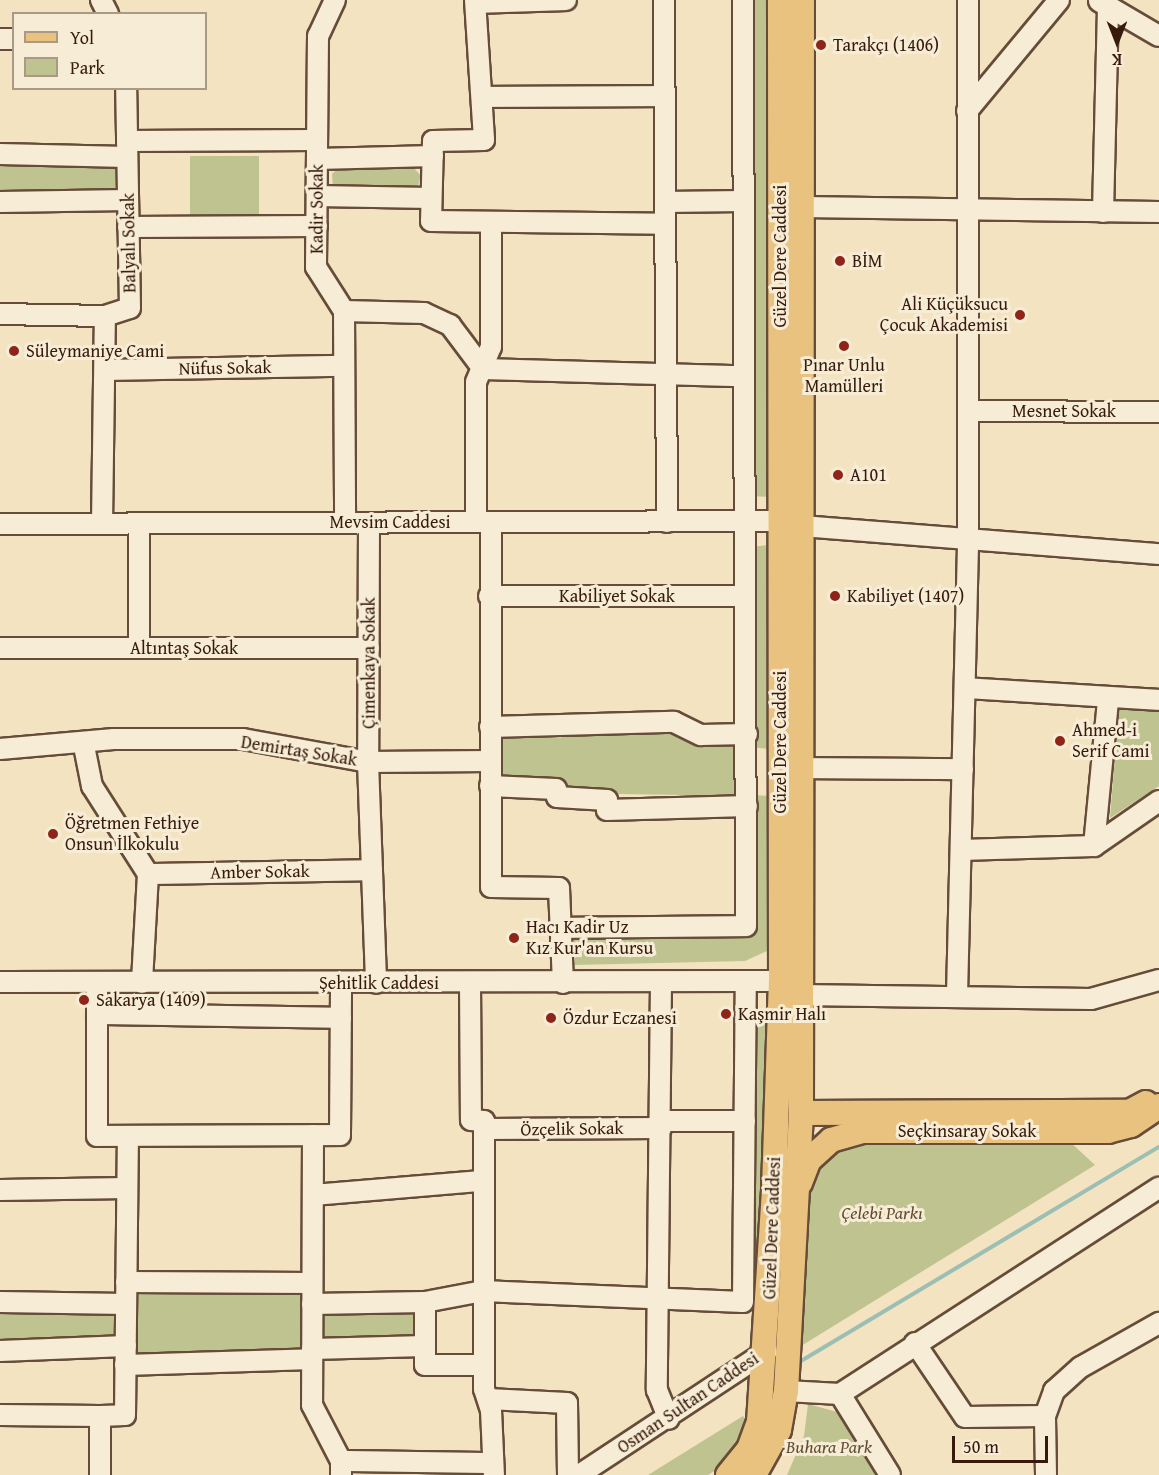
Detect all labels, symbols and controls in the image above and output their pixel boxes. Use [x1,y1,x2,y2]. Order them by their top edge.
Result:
legend [12,12,207,90]
north arrow [1087,12,1147,72]
text: Yol [70,24,94,51]
place label: Tarakçı (1406) [833,34,939,56]
marker: Tarakçı (1406) [814,38,828,52]
text: K [1112,48,1122,72]
text: Park [70,54,105,81]
street label: Kadir Sokak [306,164,328,254]
street label: Güzel Dere Caddesi [769,185,791,327]
street label: Balyalı Sokak [117,193,141,293]
place label: BİM [852,250,882,272]
marker: BİM [833,254,847,268]
place label: Ali Küçüksucu Çocuk Akademisi [880,294,1008,336]
marker: Ali Küçüksucu Çocuk Akademisi [1013,308,1027,322]
marker: Pınar Unlu Mamülleri [837,339,851,353]
place label: Süleymaniye Cami [26,340,164,362]
marker: Süleymaniye Cami [7,344,21,358]
place label: Pınar Unlu Mamülleri [803,355,885,398]
street label: Nüfus Sokak [178,356,272,380]
street label: Mesnet Sokak [1012,400,1116,422]
place label: A101 [850,464,887,486]
marker: A101 [831,468,845,482]
street label: Mevsim Caddesi [329,511,451,533]
street label: Kabiliyet Sokak [559,585,675,607]
place label: Kabiliyet (1407) [847,585,964,607]
marker: Kabiliyet (1407) [828,589,842,603]
street label: Çimenkaya Sokak [358,597,380,729]
street label: Altıntaş Sokak [130,637,238,659]
street label: Güzel Dere Caddesi [769,671,791,813]
place label: Ahmed-i Serif Cami [1072,720,1149,762]
street label: Demirtaş Sokak [239,731,359,771]
marker: Ahmed-i Serif Cami [1053,734,1067,748]
place label: Öğretmen Fethiye Onsun İlkokulu [65,813,199,856]
marker: Öğretmen Fethiye Onsun İlkokulu [46,827,60,841]
street label: Amber Sokak [210,860,310,884]
place label: Hacı Kadir Uz Kız Kur'an Kursu [526,917,653,960]
marker: Hacı Kadir Uz Kız Kur'an Kursu [507,931,521,945]
street label: Şehitlik Caddesi [319,972,439,994]
place label: Sakarya (1409) [96,989,206,1011]
marker: Sakarya (1409) [77,993,91,1007]
place label: Kaşmir Halı [738,1003,826,1025]
place label: Özdur Eczanesi [563,1007,677,1029]
marker: Kaşmir Halı [719,1007,733,1021]
marker: Özdur Eczanesi [544,1011,558,1025]
street label: Özçelik Sokak [520,1117,624,1141]
street label: Seçkinsaray Sokak [898,1120,1036,1142]
street label: Güzel Dere Caddesi [759,1156,785,1300]
park label: Çelebi Parkı [841,1202,923,1224]
street label: Osman Sultan Caddesi [613,1348,763,1458]
scale bar [955,1424,1051,1462]
text: 50 m [963,1433,999,1460]
park label: Buhara Park [786,1436,872,1458]

